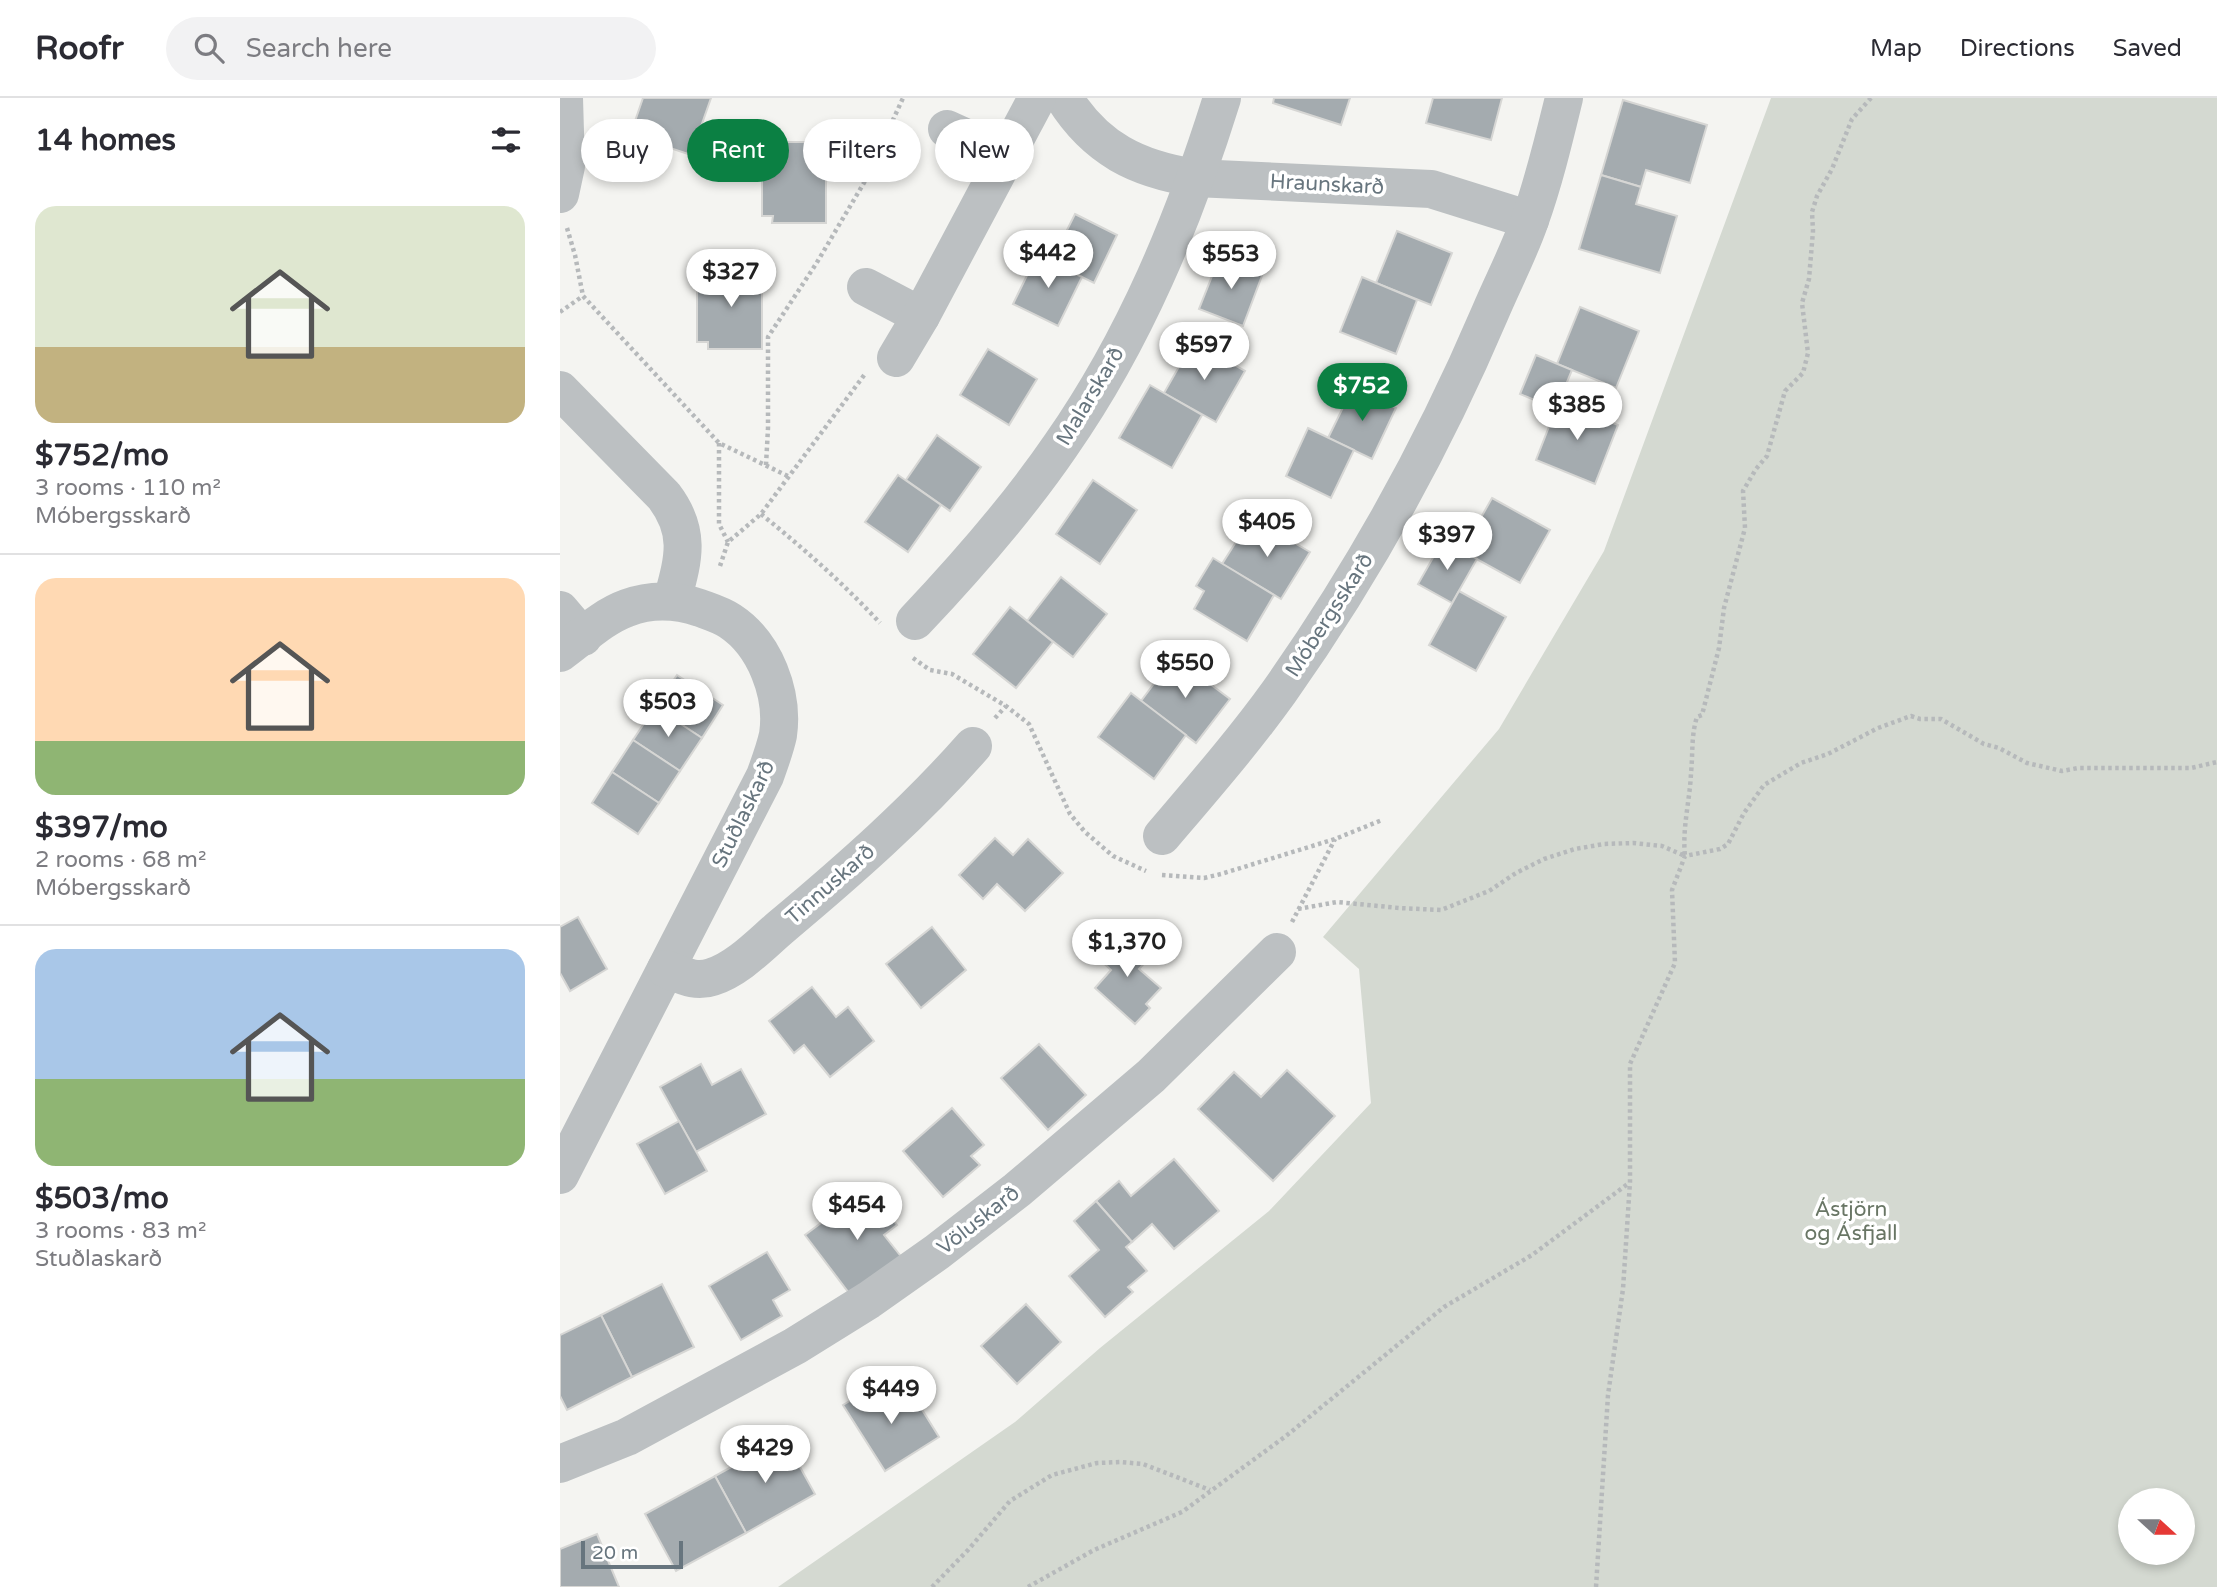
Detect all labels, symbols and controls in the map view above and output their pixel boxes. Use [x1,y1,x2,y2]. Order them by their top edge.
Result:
search box [166,17,656,80]
text: Roofr [35,29,124,68]
icon: search [190,29,228,67]
text: Search here [246,33,392,64]
text: Map [1870,34,1922,63]
text: Directions [1960,34,2075,63]
text: Saved [2113,34,2182,63]
chip: Buy [581,119,673,182]
chip: Rent [687,119,789,182]
chip: Filters [803,119,921,182]
chip: New [935,119,1034,182]
icon: filters [487,121,525,159]
text: 14 homes [35,122,176,159]
street label: Hraunskarð [1269,169,1385,200]
pin: $442 [1007,230,1089,290]
pin: $553 [1190,232,1272,291]
text: $442 [1019,239,1077,267]
text: $553 [1202,240,1260,268]
pin: $327 [690,250,772,309]
icon: home [217,251,343,377]
text: $327 [702,258,760,286]
pin: $597 [1163,322,1245,382]
text: $597 [1175,331,1233,359]
street label: Malarskarð [1051,342,1130,450]
pin: $752 [1321,364,1403,423]
text: $752 [1333,372,1391,400]
pin: $385 [1536,382,1618,442]
text: $385 [1548,391,1606,419]
text: $752/mo [35,437,169,474]
text: 3 rooms · 110 m² [35,474,221,502]
pin: $405 [1226,500,1308,559]
text: Móbergsskarð [35,502,191,530]
text: $405 [1238,508,1296,536]
pin: $397 [1406,512,1488,572]
text: $397 [1418,521,1476,549]
street label: Móbergsskarð [1280,549,1379,682]
icon: home [217,623,343,749]
pin: $550 [1144,640,1226,700]
text: $550 [1156,649,1214,677]
pin: $503 [627,680,709,739]
text: $503 [639,688,697,716]
street label: Stuðlaskarð [707,757,780,872]
text: $397/mo [35,809,168,846]
street label: Tinnuskarð [781,839,880,930]
text: 2 rooms · 68 m² [35,846,206,874]
text: Móbergsskarð [35,874,191,902]
pin: $1,370 [1070,920,1184,979]
text: $1,370 [1088,928,1166,956]
icon: home [217,994,343,1120]
text: $503/mo [35,1180,169,1217]
street label: Völuskarð [932,1181,1024,1260]
pin: $454 [816,1182,898,1242]
text: $454 [828,1191,886,1219]
park label: Ástjörn og Ásfjall [1805,1197,1897,1246]
text: 3 rooms · 83 m² [35,1217,206,1245]
text: Stuðlaskarð [35,1245,162,1273]
pin: $449 [850,1366,932,1426]
text: $449 [862,1375,920,1403]
pin: $429 [724,1426,806,1485]
text: $429 [736,1434,794,1462]
north arrow [2118,1488,2194,1564]
map controls [2118,1488,2195,1565]
scale bar [581,1538,682,1570]
text: 20 m [592,1542,638,1564]

